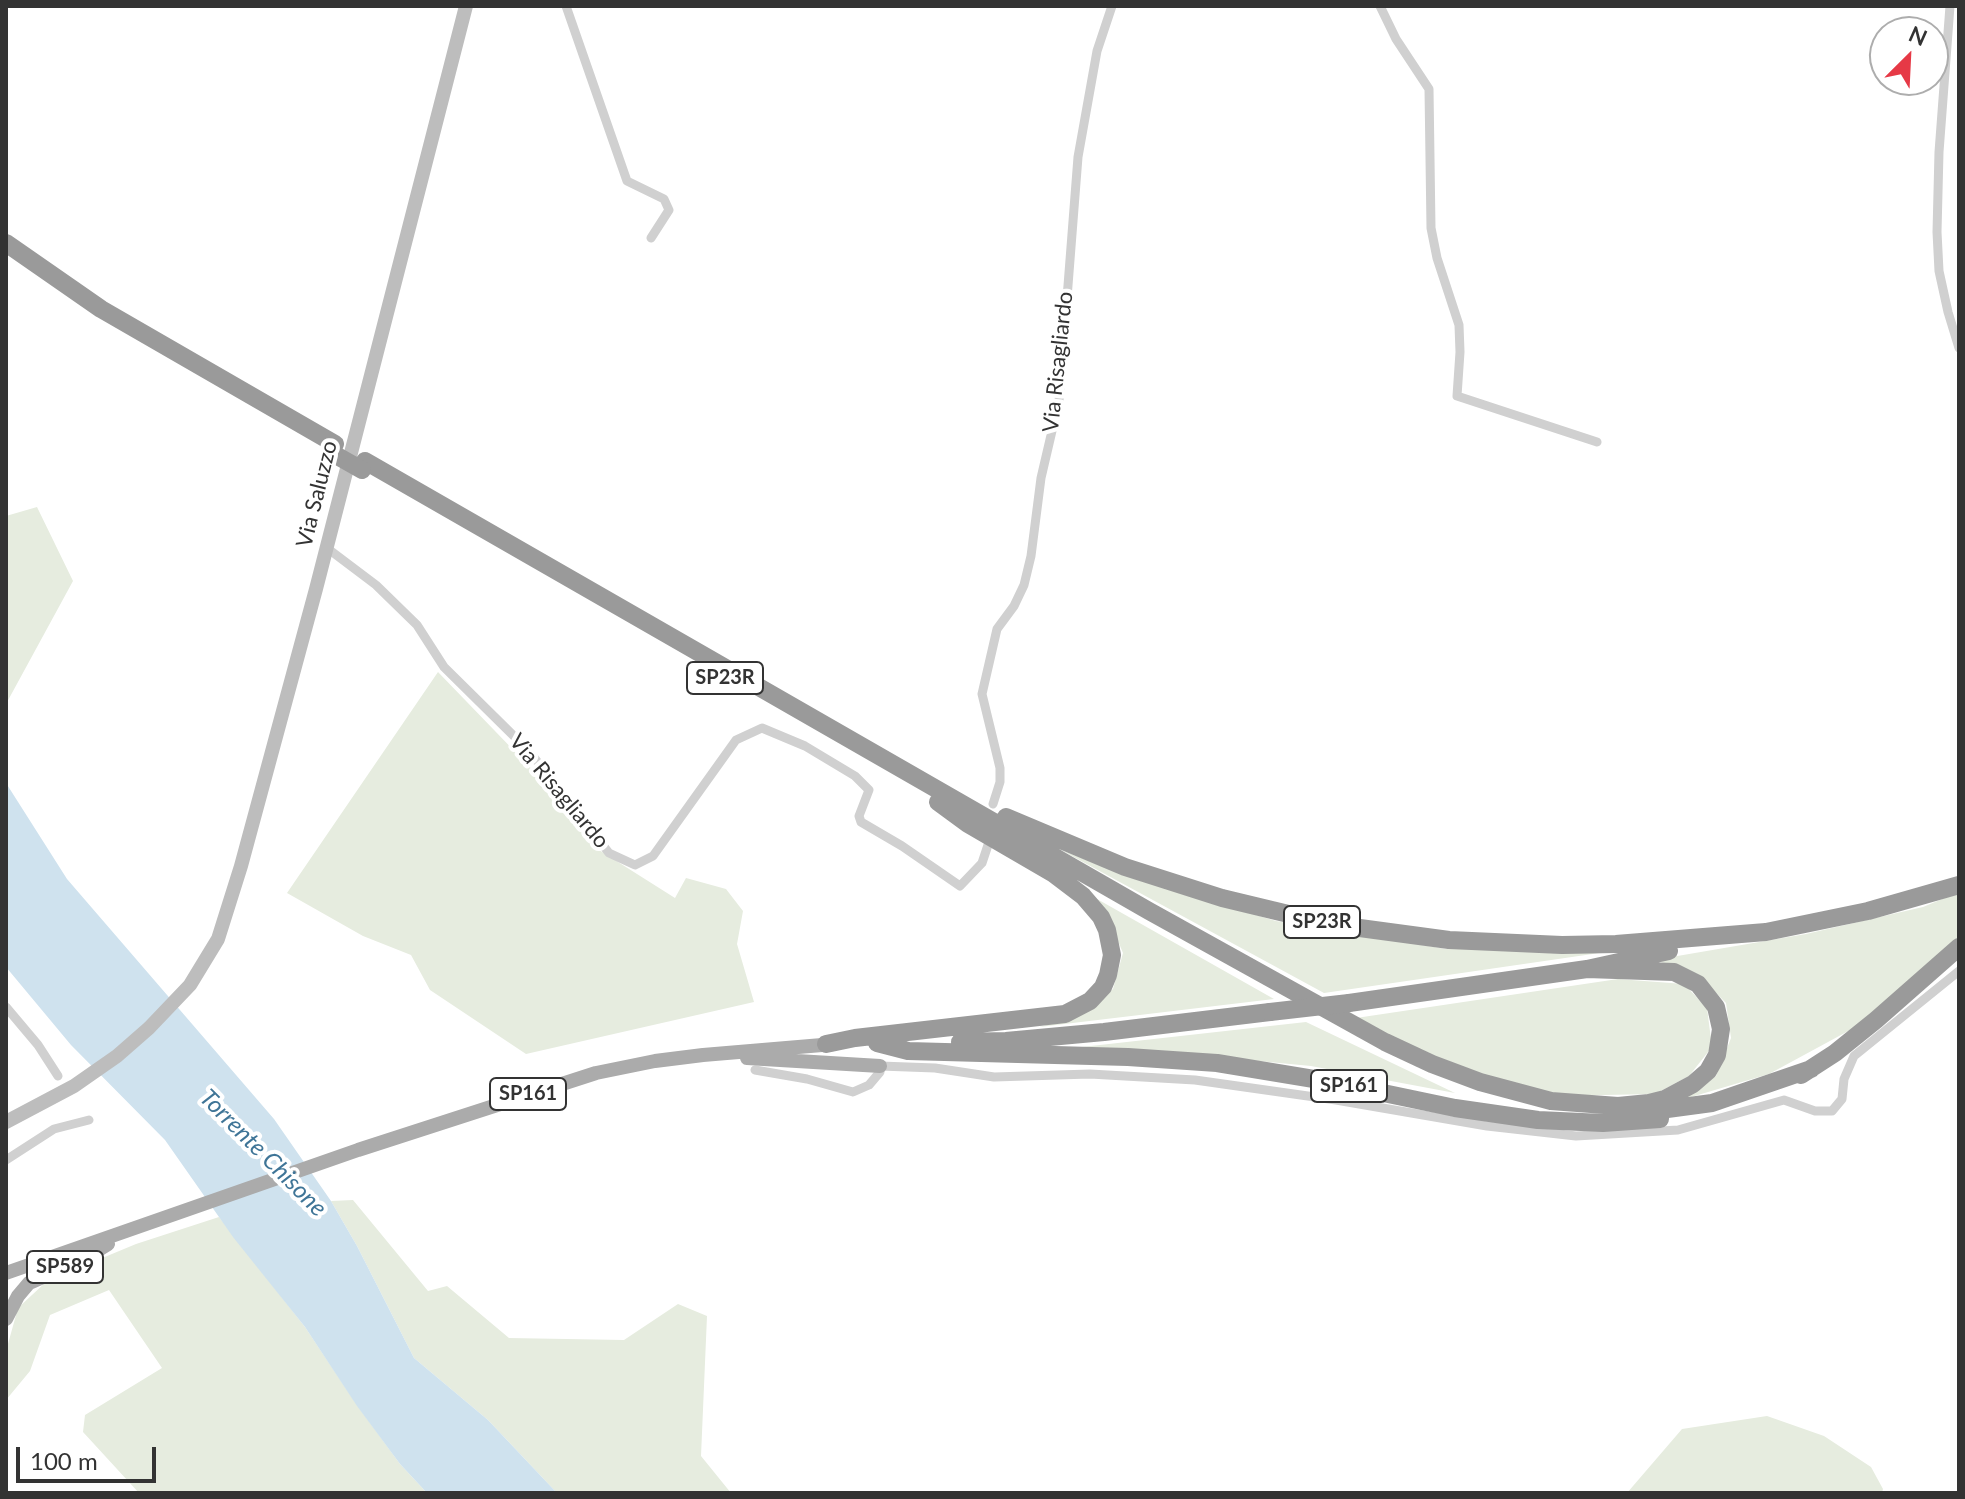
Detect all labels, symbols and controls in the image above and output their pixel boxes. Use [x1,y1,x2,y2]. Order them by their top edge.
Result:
north arrow [1869,16,1949,96]
text: N [1905,20,1931,51]
street label: Via Risagliardo [1037,290,1079,434]
street label: Via Saluzzo [291,438,343,550]
road number: SP23R [687,662,763,694]
street label: Via Risagliardo [503,728,615,854]
road number: SP23R [1284,906,1360,938]
road number: SP161 [1311,1070,1387,1102]
road number: SP161 [490,1078,566,1110]
water label: Torrente Chisone [193,1083,333,1223]
road number: SP589 [27,1251,103,1283]
scale bar [20,1431,160,1481]
text: 100 m [30,1446,98,1475]

